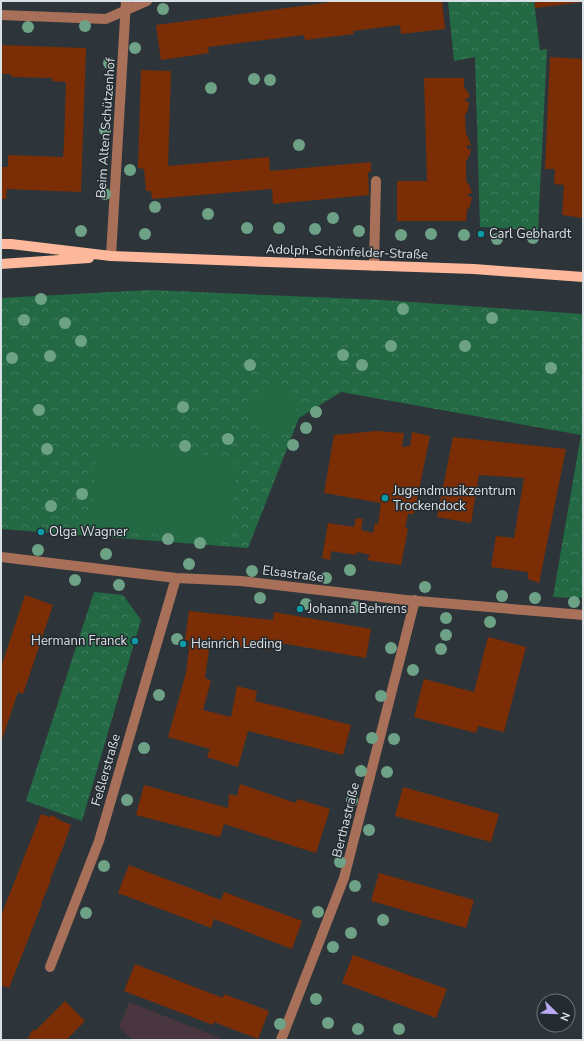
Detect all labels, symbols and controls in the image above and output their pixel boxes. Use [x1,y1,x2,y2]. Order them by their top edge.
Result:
street label: Beim Alten Schützenhof [92,56,120,199]
place label: Carl Gebhardt [489,225,572,243]
marker: Carl Gebhardt [476,229,486,239]
street label: Adolph-Schönfelder-Straße [266,240,428,264]
place label: Jugendmusikzentrum Trockendock [392,482,516,515]
marker: Jugendmusikzentrum Trockendock [380,493,390,503]
place label: Olga Wagner [49,523,128,541]
marker: Olga Wagner [36,527,46,537]
street label: Elsastraße [261,561,325,587]
place label: Johanna Behrens [307,600,407,618]
marker: Johanna Behrens [295,604,305,614]
place label: Hermann Franck [31,632,127,650]
place label: Heinrich Leding [191,635,282,653]
marker: Hermann Franck [130,636,140,646]
marker: Heinrich Leding [178,639,188,649]
street label: Feßlerstraße [87,732,125,808]
street label: Berthastraße [328,781,364,859]
north arrow [536,993,576,1033]
text: N [556,1010,573,1023]

